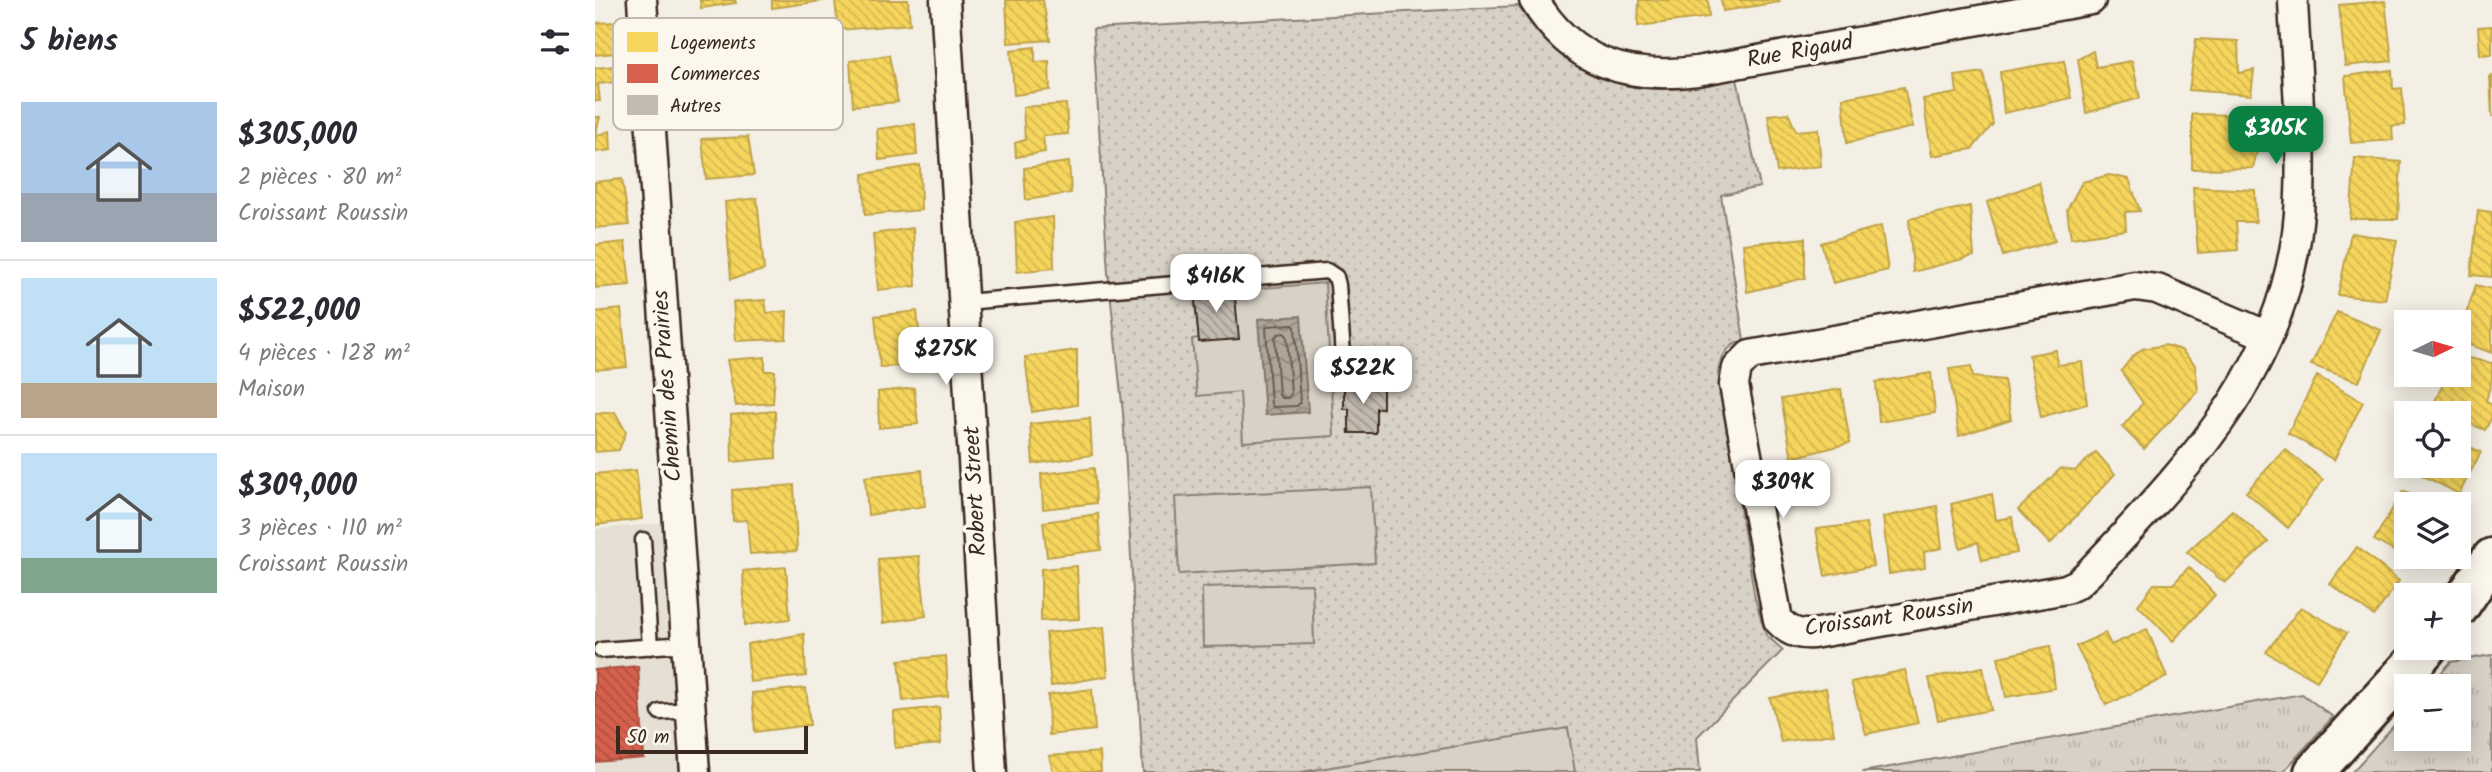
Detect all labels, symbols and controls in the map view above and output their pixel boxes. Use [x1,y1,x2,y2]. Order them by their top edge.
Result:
text: 5 biens [21,18,118,66]
legend [613,18,843,130]
icon: filters [536,23,574,61]
street label: Rue Rigaud [1744,25,1856,79]
text: Logements [670,29,756,59]
text: Commerces [670,60,760,90]
text: Autres [670,92,721,122]
pin: $305K [2227,106,2325,166]
text: $305K [2244,111,2308,147]
text: $305,000 [238,112,357,160]
icon: home [77,130,161,214]
text: 2 pièces · 80 m² [238,160,401,196]
text: Croissant Roussin [238,196,408,232]
pin: $416K [1167,254,1265,314]
text: $416K [1186,259,1246,295]
text: $522,000 [238,288,360,336]
street label: Chemin des Prairies [643,289,693,483]
icon: home [77,306,161,390]
north arrow [2394,310,2471,387]
map controls [2394,310,2471,751]
pin: $275K [897,328,995,387]
text: $275K [914,332,978,368]
text: 4 pièces · 128 m² [238,336,410,372]
pin: $522K [1314,346,1412,406]
text: $522K [1330,351,1396,387]
text: Maison [238,372,305,408]
button: locate [2394,401,2471,478]
street label: Robert Street [955,424,997,557]
pin: $309K [1734,461,1832,520]
text: $309,000 [238,463,357,511]
text: $309K [1751,465,1815,501]
icon: home [77,481,161,565]
button: layers [2394,492,2471,569]
text: 3 pièces · 110 m² [238,511,402,547]
text: Croissant Roussin [238,547,408,583]
button: + [2394,583,2471,660]
street label: Croissant Roussin [1802,588,1976,648]
button: − [2394,674,2471,751]
scale bar [616,723,809,755]
text: 50 m [627,723,669,753]

